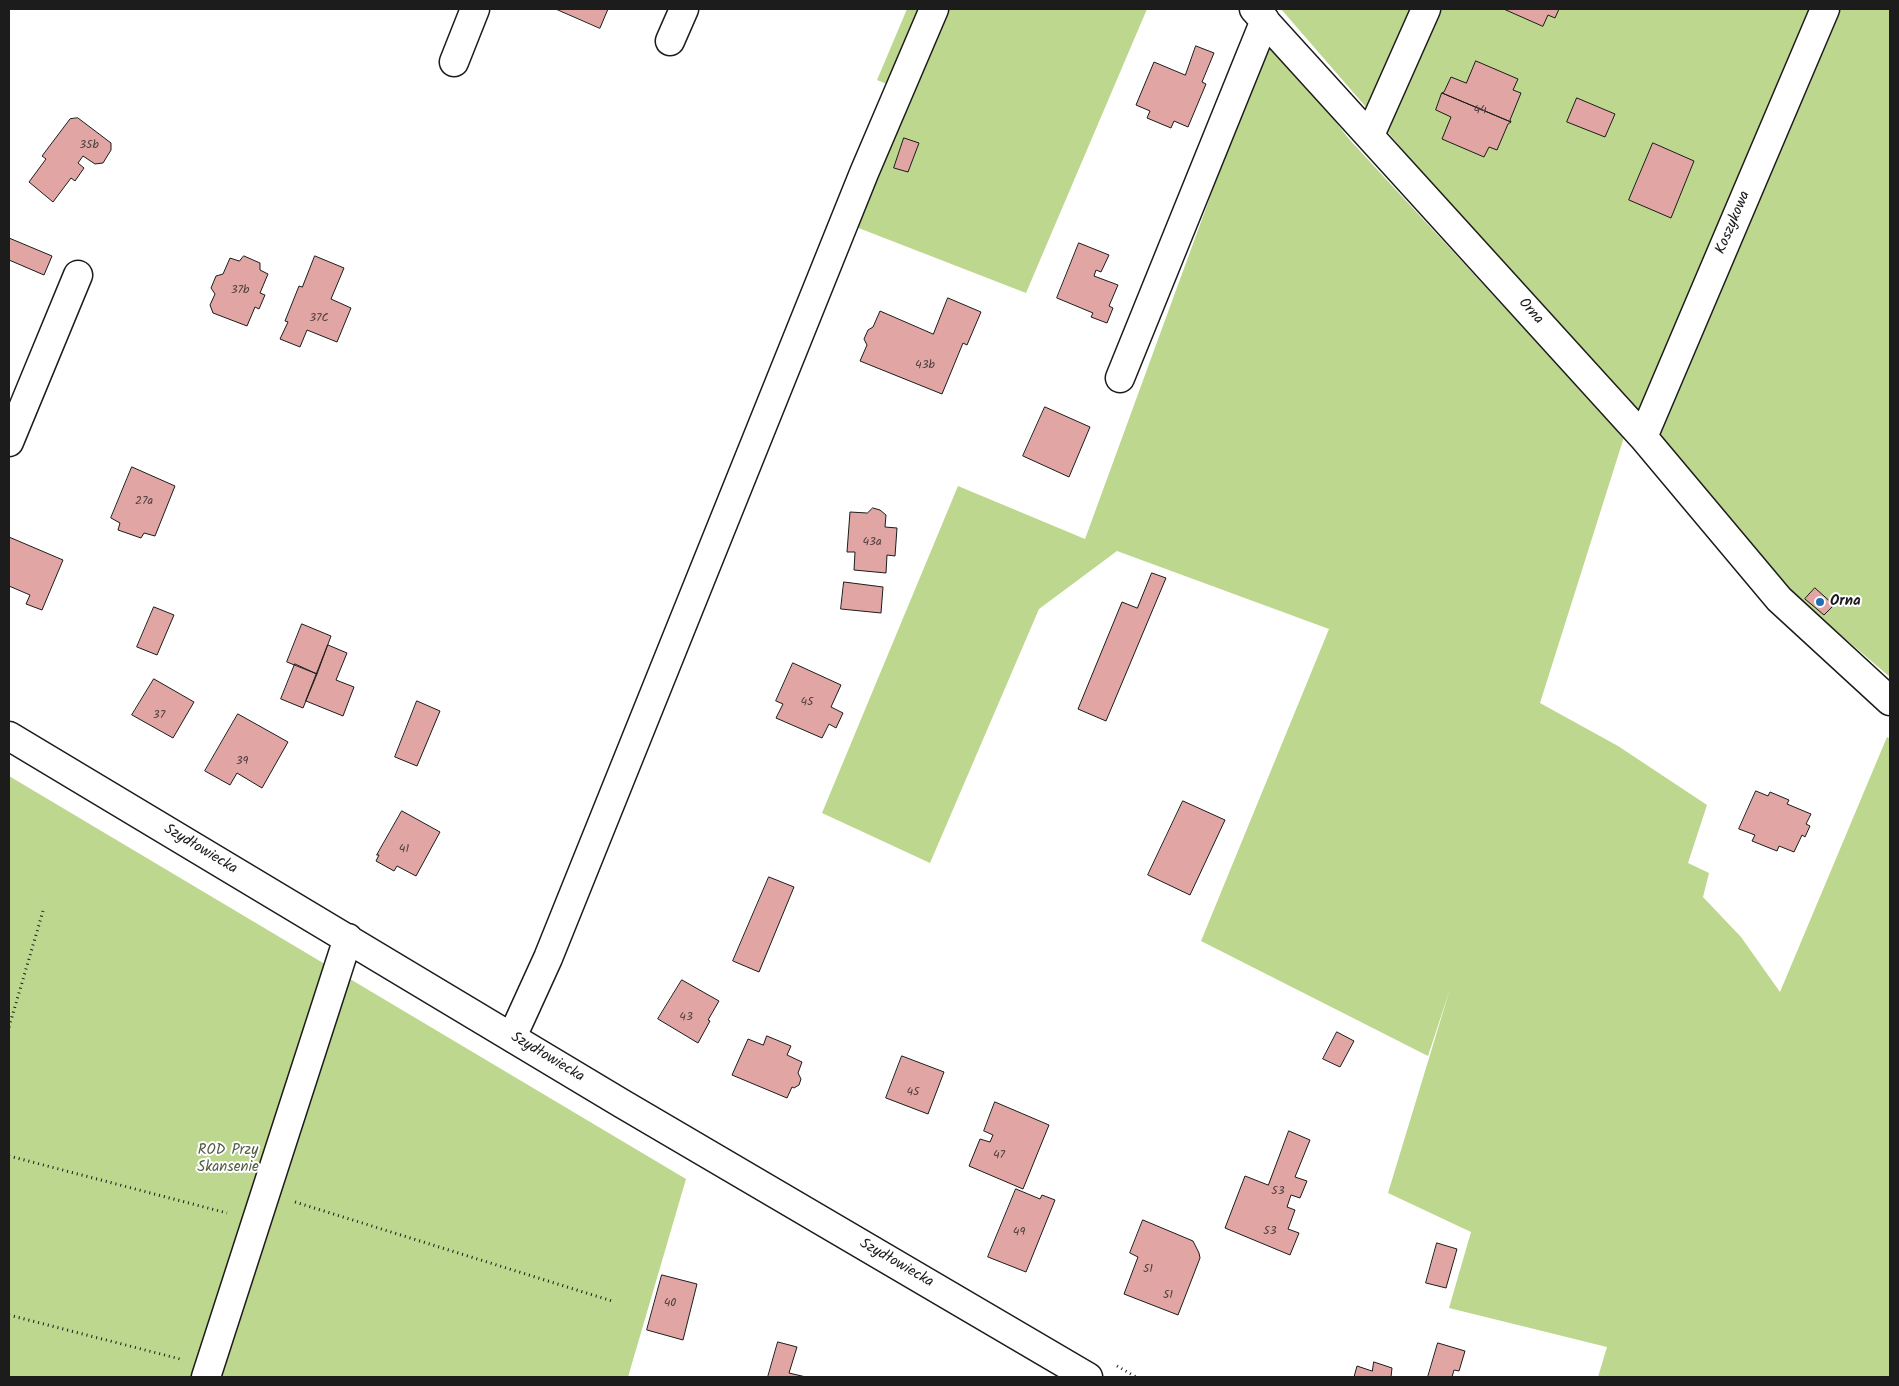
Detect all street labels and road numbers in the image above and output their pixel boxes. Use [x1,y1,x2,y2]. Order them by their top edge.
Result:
street label: Koszykowa [1713,189,1755,257]
street label: Orna [1514,295,1546,329]
street label: Szydłowiecka [160,821,240,879]
street label: Szydłowiecka [507,1029,587,1087]
street label: Szydłowiecka [856,1236,936,1292]

